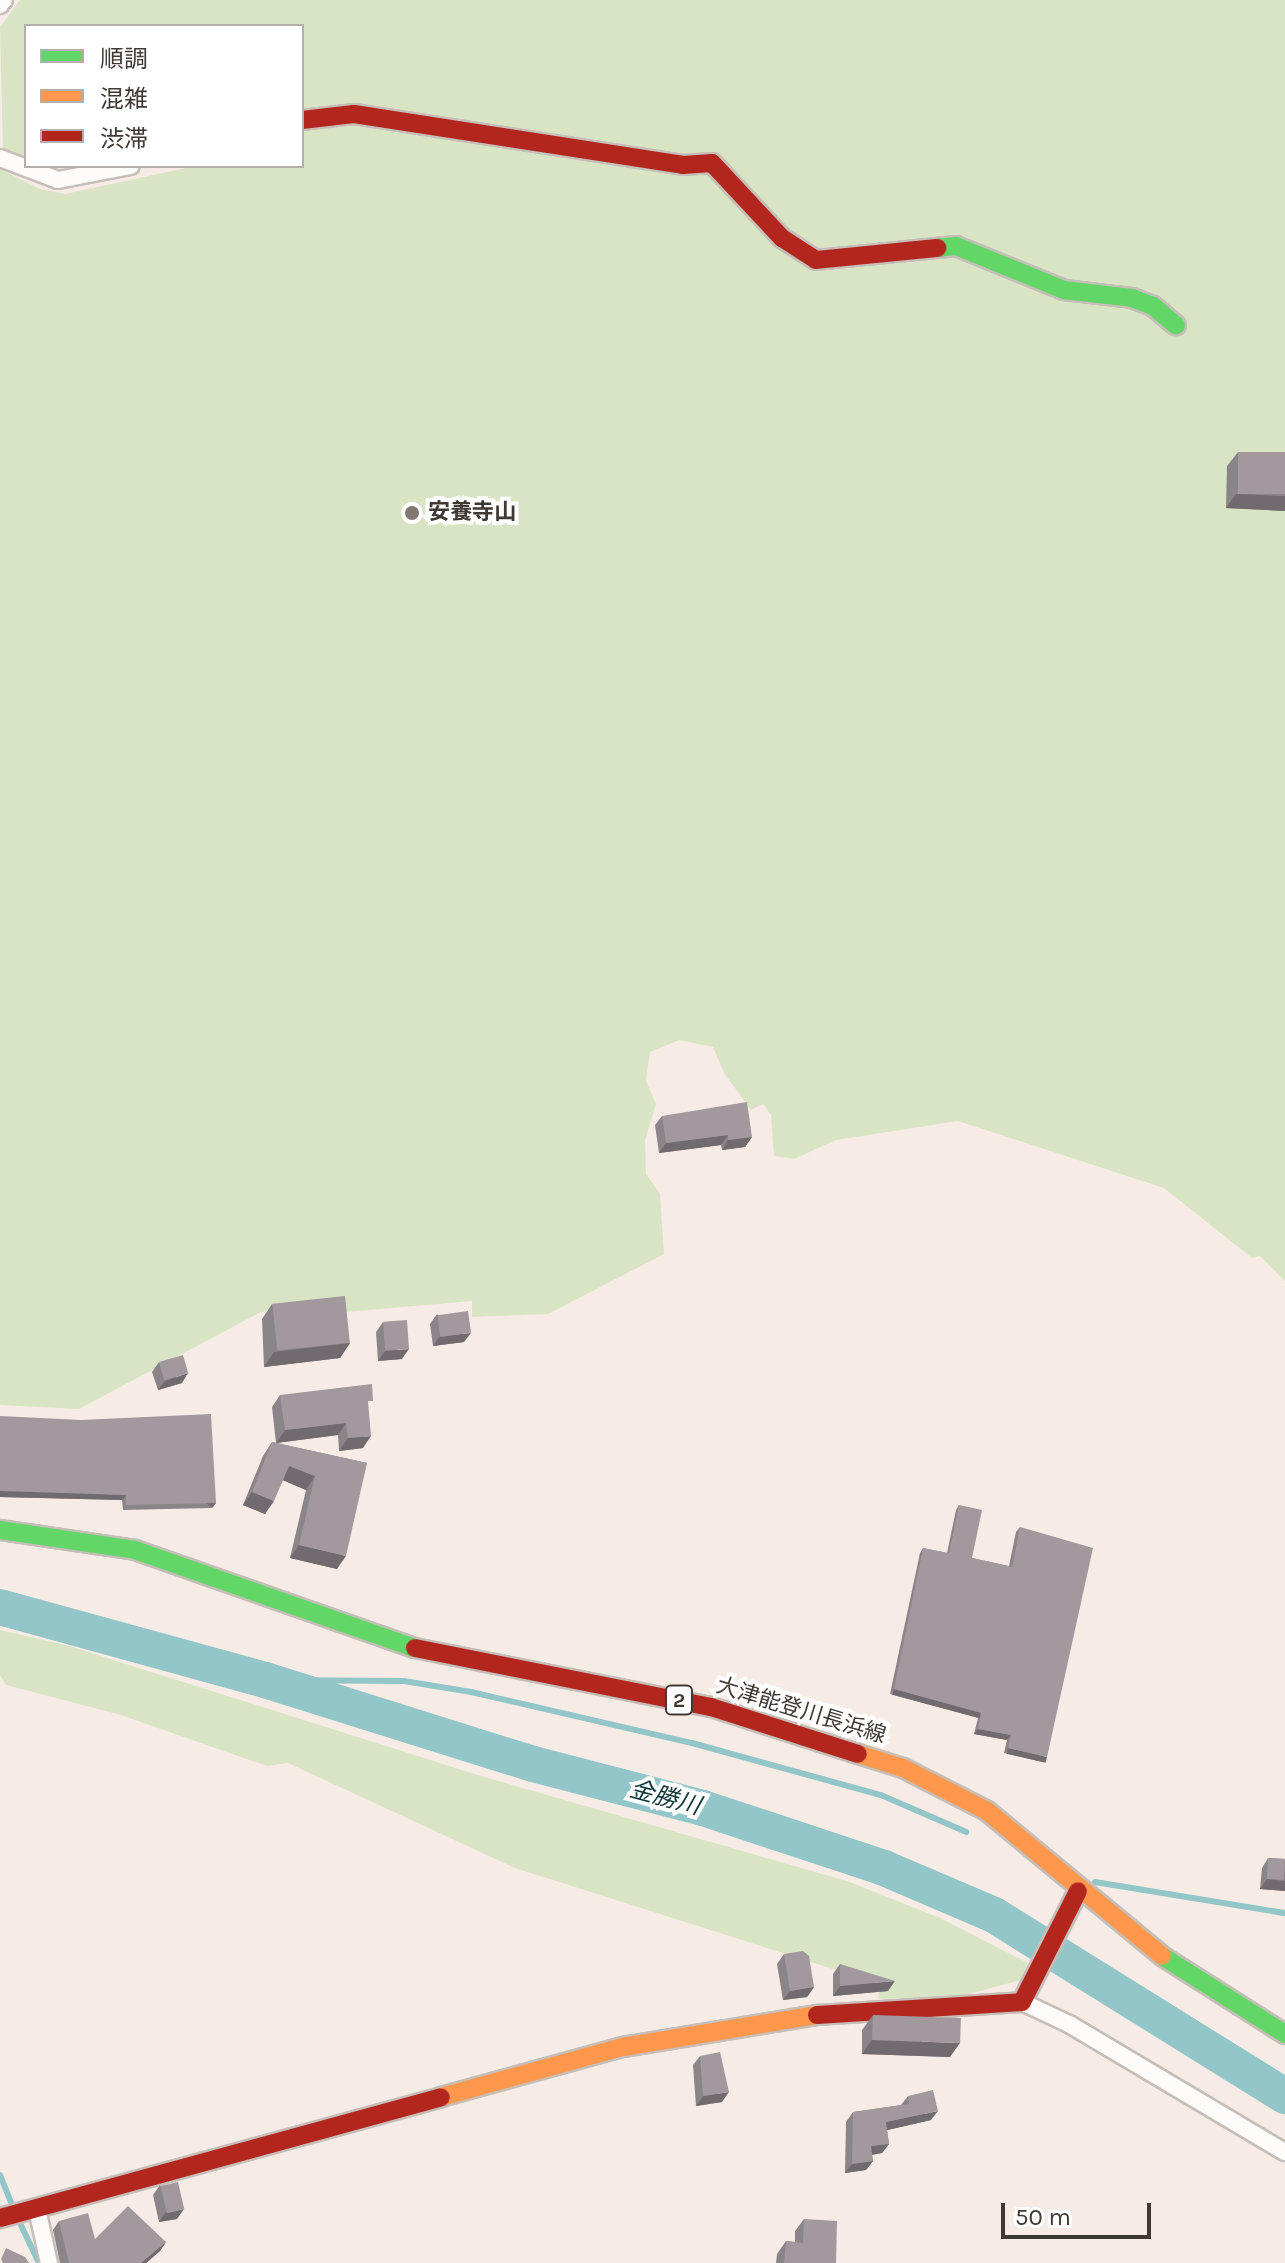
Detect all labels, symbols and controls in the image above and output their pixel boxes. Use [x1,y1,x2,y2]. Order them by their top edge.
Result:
legend [24,24,304,168]
text: 順調 [100,45,148,73]
text: 混雑 [100,85,148,113]
text: 渋滞 [100,125,148,153]
place label: 安養寺山 [428,500,516,526]
marker: 安養寺山 [403,504,421,522]
street label: 大津能登川長浜線 [713,1673,889,1749]
road number: 2 [663,1684,695,1716]
water label: 金勝川 [626,1775,704,1821]
scale bar [1005,2187,1155,2237]
text: 50 m [1015,2203,1071,2231]

